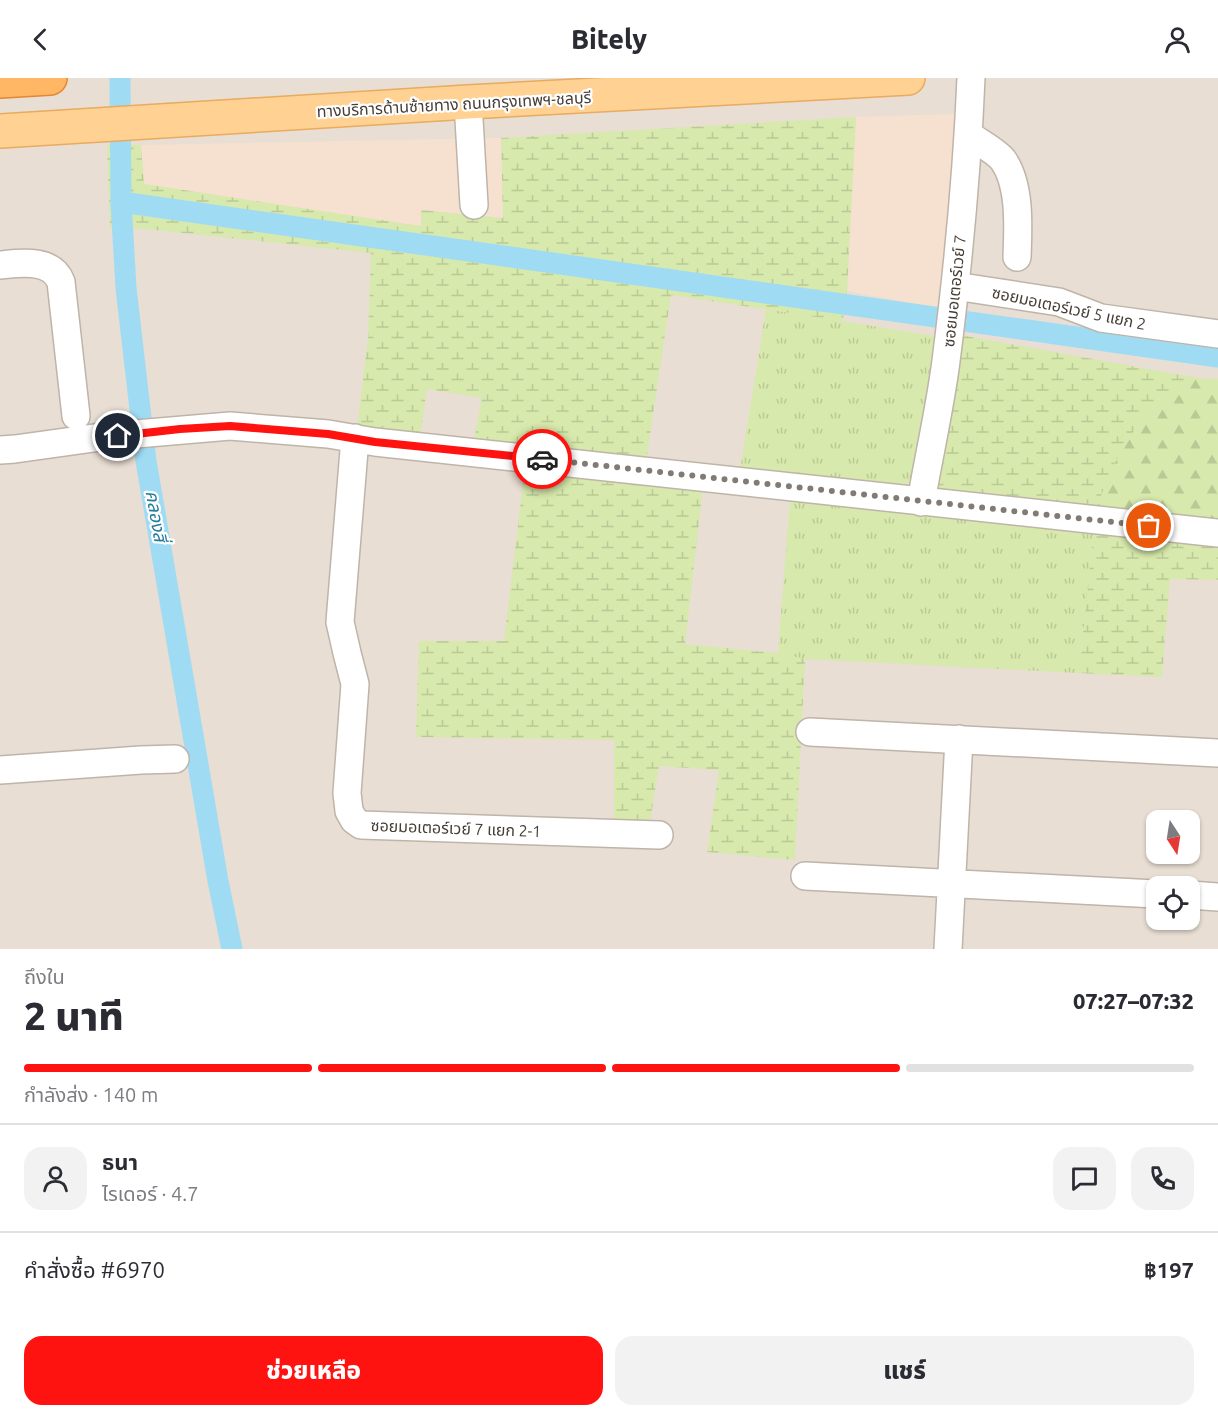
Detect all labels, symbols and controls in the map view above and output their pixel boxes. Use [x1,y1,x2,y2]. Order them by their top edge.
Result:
icon: back [24,23,57,56]
icon: person [1161,23,1194,56]
text: Bitely [571,24,647,54]
street label: ทางบริการด้านซ้ายทาง ถนนกรุงเทพฯ-ชลบุรี [316,88,592,121]
street label: ซอยมอเตอร์เวย์ 7 [939,234,969,348]
street label: ซอยมอเตอร์เวย์ 5 แยก 2 [990,283,1148,333]
pin [92,410,143,461]
icon: home [101,419,134,452]
courier [512,429,572,489]
icon: car [526,443,559,476]
water label: คลองสี่ [143,488,174,546]
pin [1123,500,1174,551]
icon: bag [1132,509,1165,542]
north arrow [1146,810,1200,864]
map controls [1146,810,1200,930]
street label: ซอยมอเตอร์เวย์ 7 แยก 2-1 [370,816,542,840]
button: locate [1146,876,1200,930]
text: ถึงใน [24,965,65,988]
text: 07:27–07:32 [1073,988,1194,1013]
text: 2 นาที [24,994,124,1037]
text: กำลังส่ง · 140 m [24,1083,158,1106]
button: person [24,1147,87,1210]
button: chat [1053,1147,1116,1210]
button: phone [1131,1147,1194,1210]
text: ธนา [102,1149,138,1174]
text: ไรเดอร์ · 4.7 [102,1182,198,1205]
text: คำสั่งซื้อ #6970 [24,1257,165,1282]
text: ฿197 [1144,1257,1194,1282]
button: ช่วยเหลือ [24,1336,603,1405]
button: แชร์ [615,1336,1194,1405]

